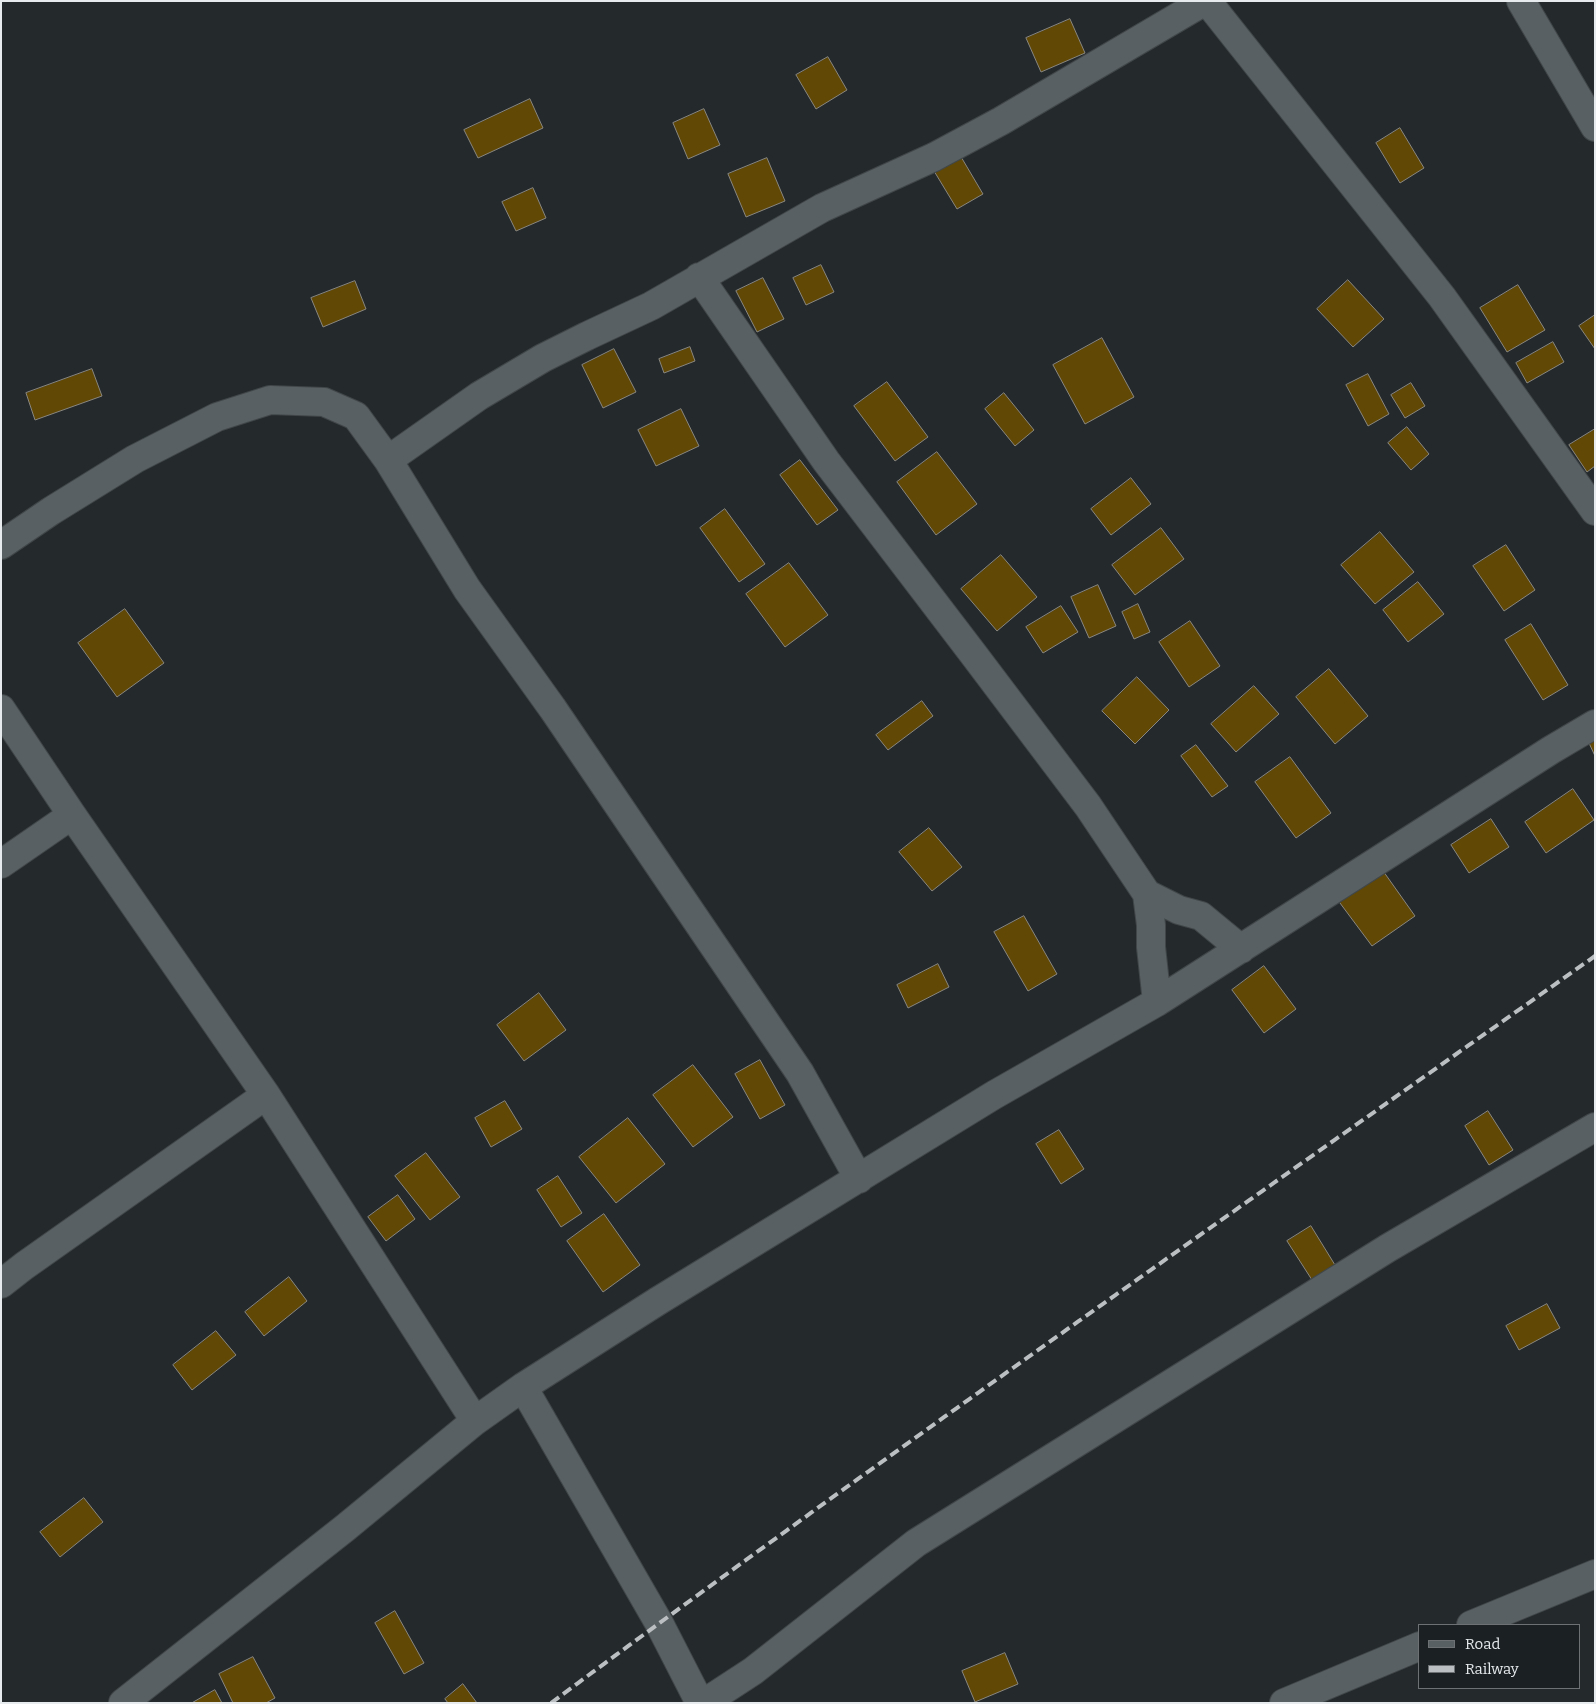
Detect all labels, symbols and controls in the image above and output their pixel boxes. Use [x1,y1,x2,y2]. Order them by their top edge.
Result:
legend [1418,1624,1581,1689]
text: Road [1465,1635,1500,1653]
text: Railway [1465,1660,1519,1678]

